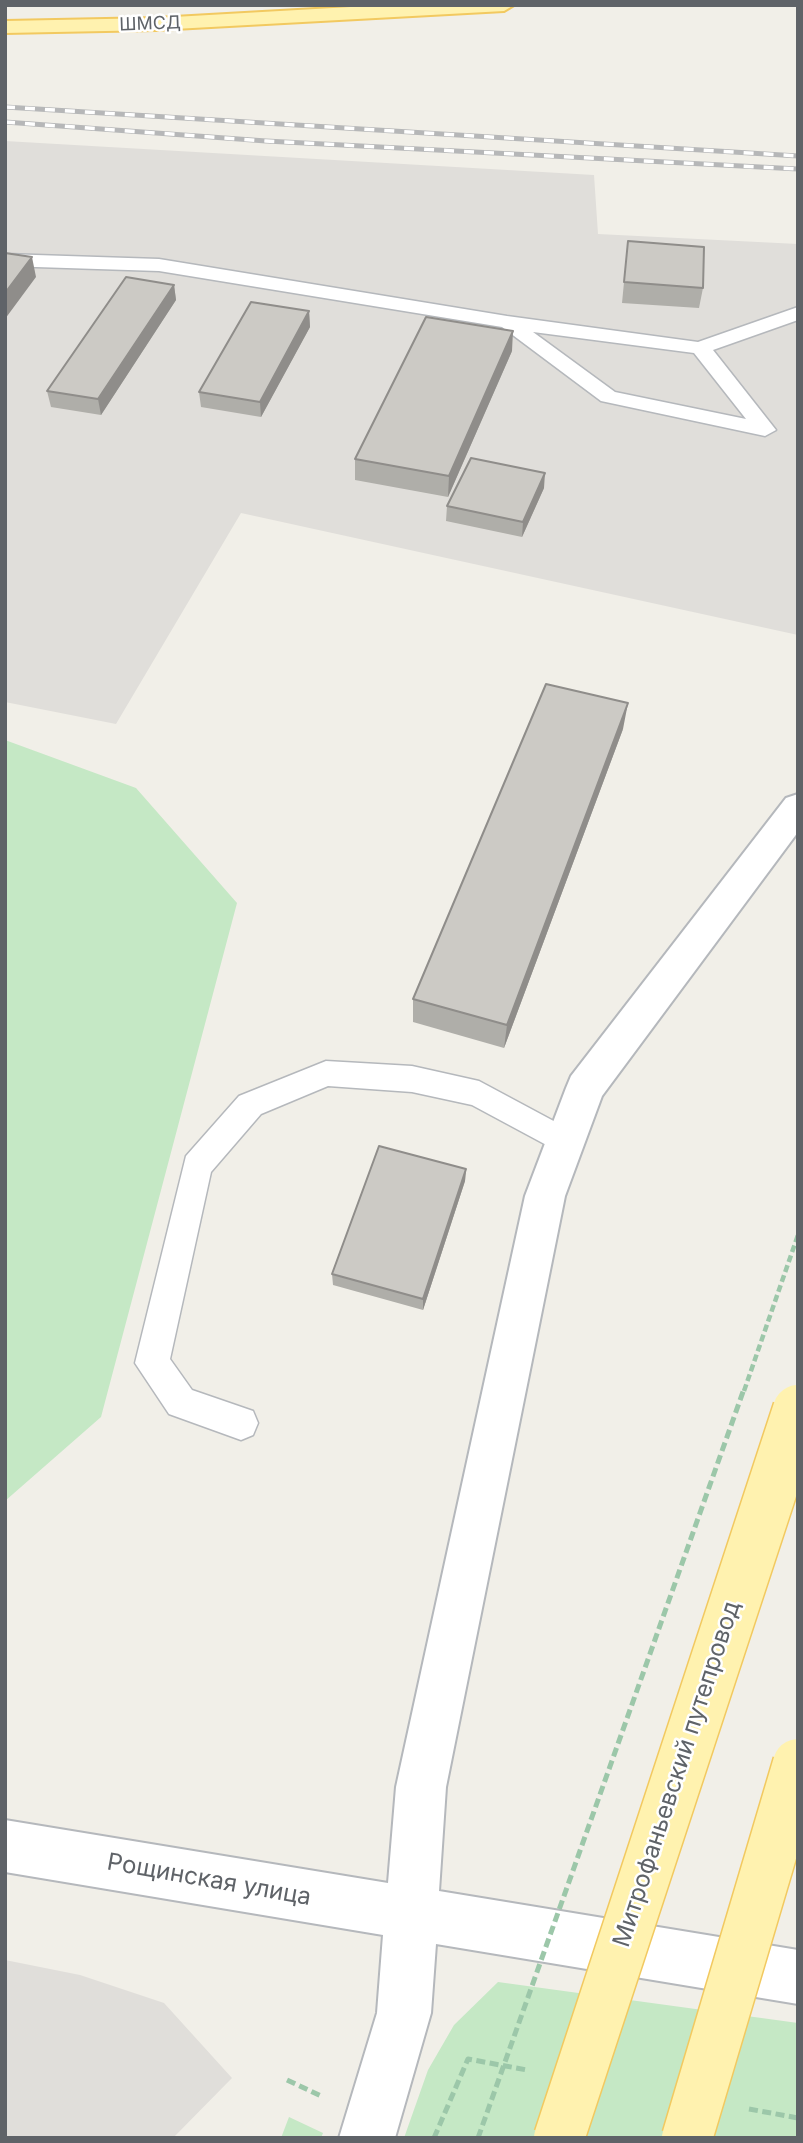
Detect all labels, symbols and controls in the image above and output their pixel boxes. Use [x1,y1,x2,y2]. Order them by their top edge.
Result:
street label: ШМСД [119,12,181,36]
street label: Митрофаньевский путепровод [607,1597,747,1951]
street label: Рощинская улица [105,1848,313,1912]

